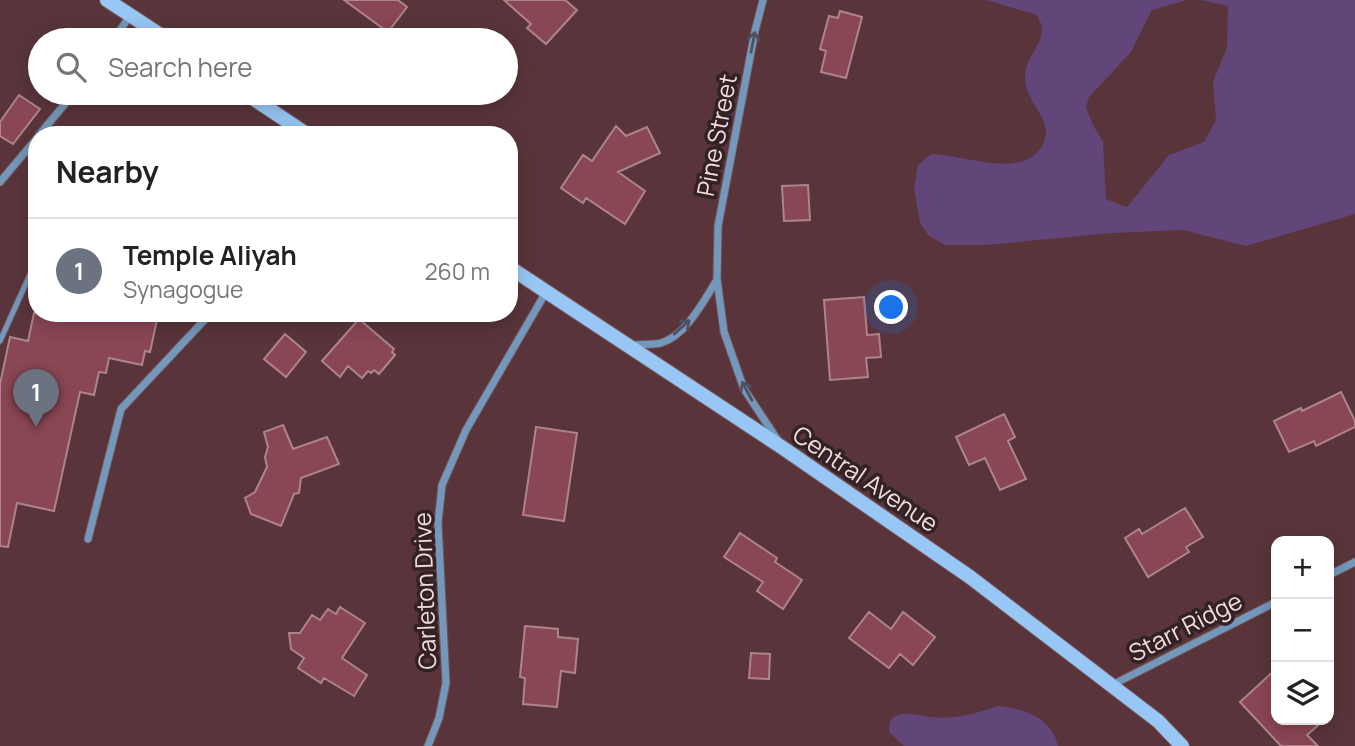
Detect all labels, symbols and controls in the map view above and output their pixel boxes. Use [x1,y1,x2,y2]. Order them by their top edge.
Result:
search box [28,28,518,105]
one-way arrow [747,32,760,54]
icon: search [52,48,90,86]
text: Search here [108,49,253,85]
street label: Pine Street [688,71,744,199]
text: Nearby [56,151,159,192]
text: Temple Aliyah [123,237,297,273]
text: 1 [74,255,84,287]
text: 260 m [424,255,490,287]
text: Synagogue [123,273,243,305]
your location [874,290,908,324]
one-way arrow [673,319,691,335]
pin: 1 [13,369,59,427]
one-way arrow [739,381,753,401]
street label: Central Avenue [787,417,945,539]
street label: Carleton Drive [405,512,443,670]
map controls [1271,536,1334,725]
button: + [1271,536,1334,599]
street label: Starr Ridge [1123,583,1247,669]
button: − [1271,599,1334,662]
button: layers [1271,662,1334,725]

